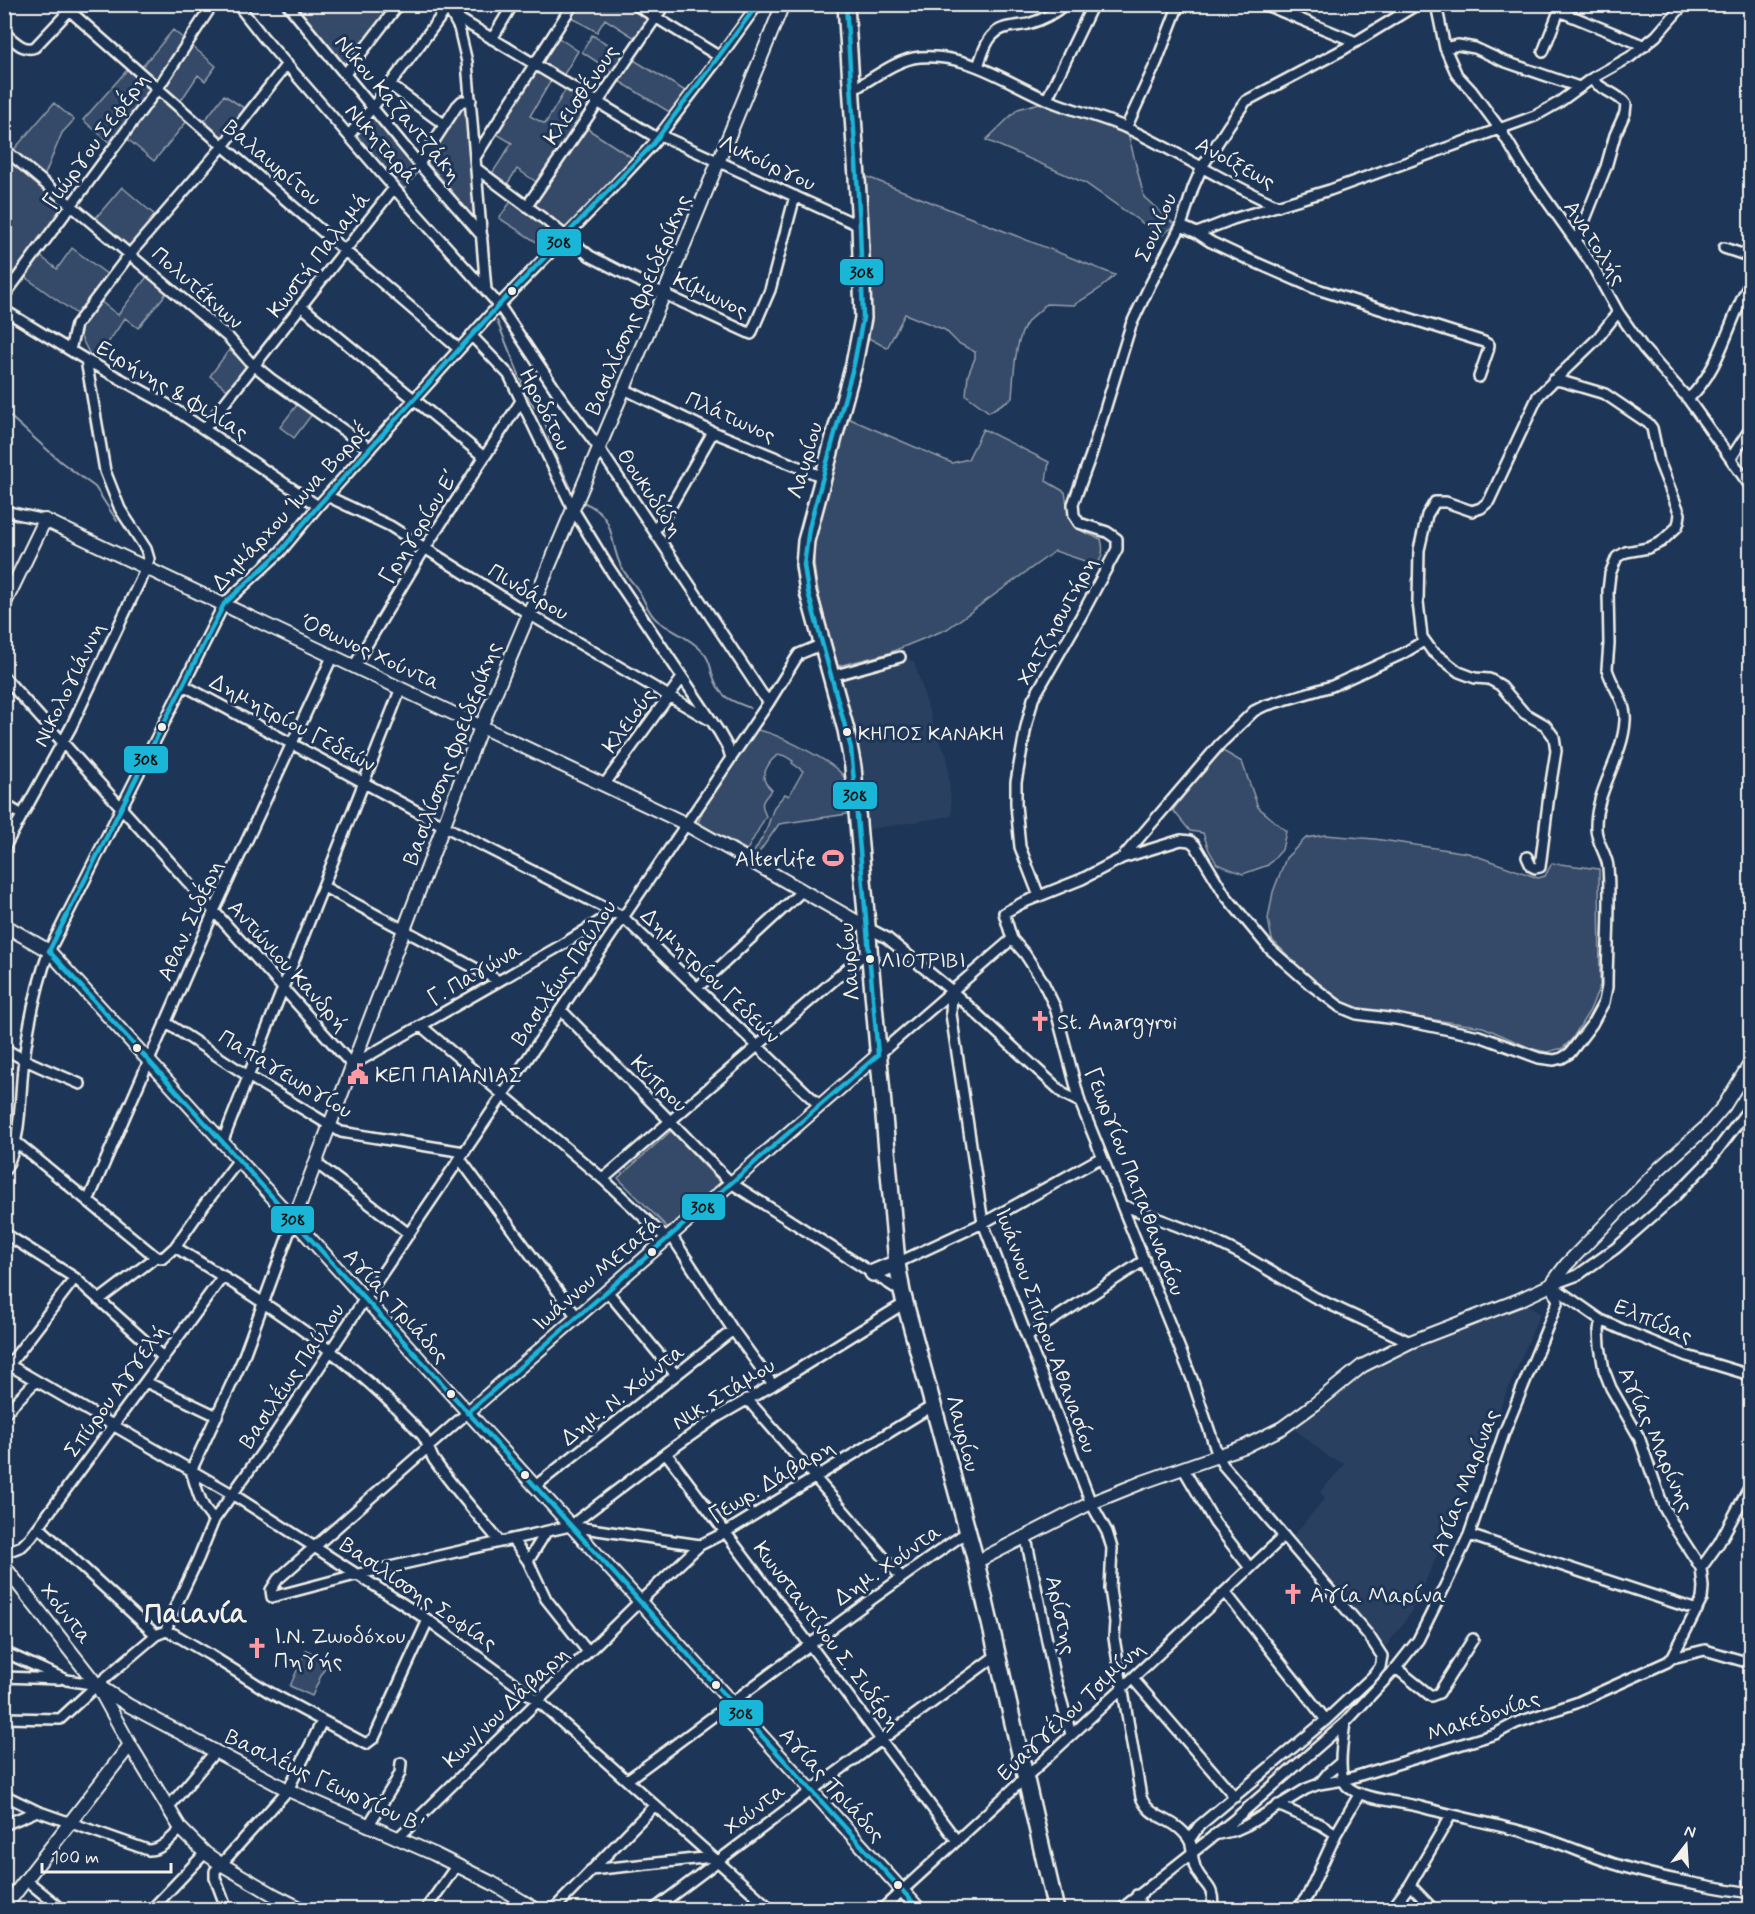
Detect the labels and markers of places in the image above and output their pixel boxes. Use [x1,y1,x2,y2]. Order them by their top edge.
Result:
unlabelled marker [506,285,518,297]
unlabelled marker [156,721,168,733]
place label: ΚΗΠΟΣ ΚΑΝΑΚΗ [858,721,1005,748]
marker: ΚΗΠΟΣ ΚΑΝΑΚΗ [841,726,853,738]
place label: Alterlife [735,846,816,874]
sports icon: Alterlife [821,846,845,870]
place label: ΛΙΟΤΡΙΒΙ [881,948,966,975]
marker: ΛΙΟΤΡΙΒΙ [864,953,876,965]
church icon: St. Anargyroi [1028,1009,1052,1033]
place label: St. Anargyroi [1057,1009,1177,1040]
unlabelled marker [131,1042,143,1054]
public building icon: ΚΕΠ ΠΑΙΑΝΙΑΣ [346,1062,370,1086]
place label: ΚΕΠ ΠΑΙΑΝΙΑΣ [375,1062,522,1090]
unlabelled marker [646,1246,658,1258]
unlabelled marker [445,1388,457,1400]
unlabelled marker [519,1469,531,1481]
church icon: Αγία Μαρίνα [1281,1582,1305,1606]
place label: Αγία Μαρίνα [1310,1582,1446,1610]
place label: Ι.Ν. Ζωοδόχου Πηγής [274,1623,406,1676]
church icon: Ι.Ν. Ζωοδόχου Πηγής [245,1636,269,1660]
unlabelled marker [710,1679,722,1691]
unlabelled marker [892,1879,904,1891]

